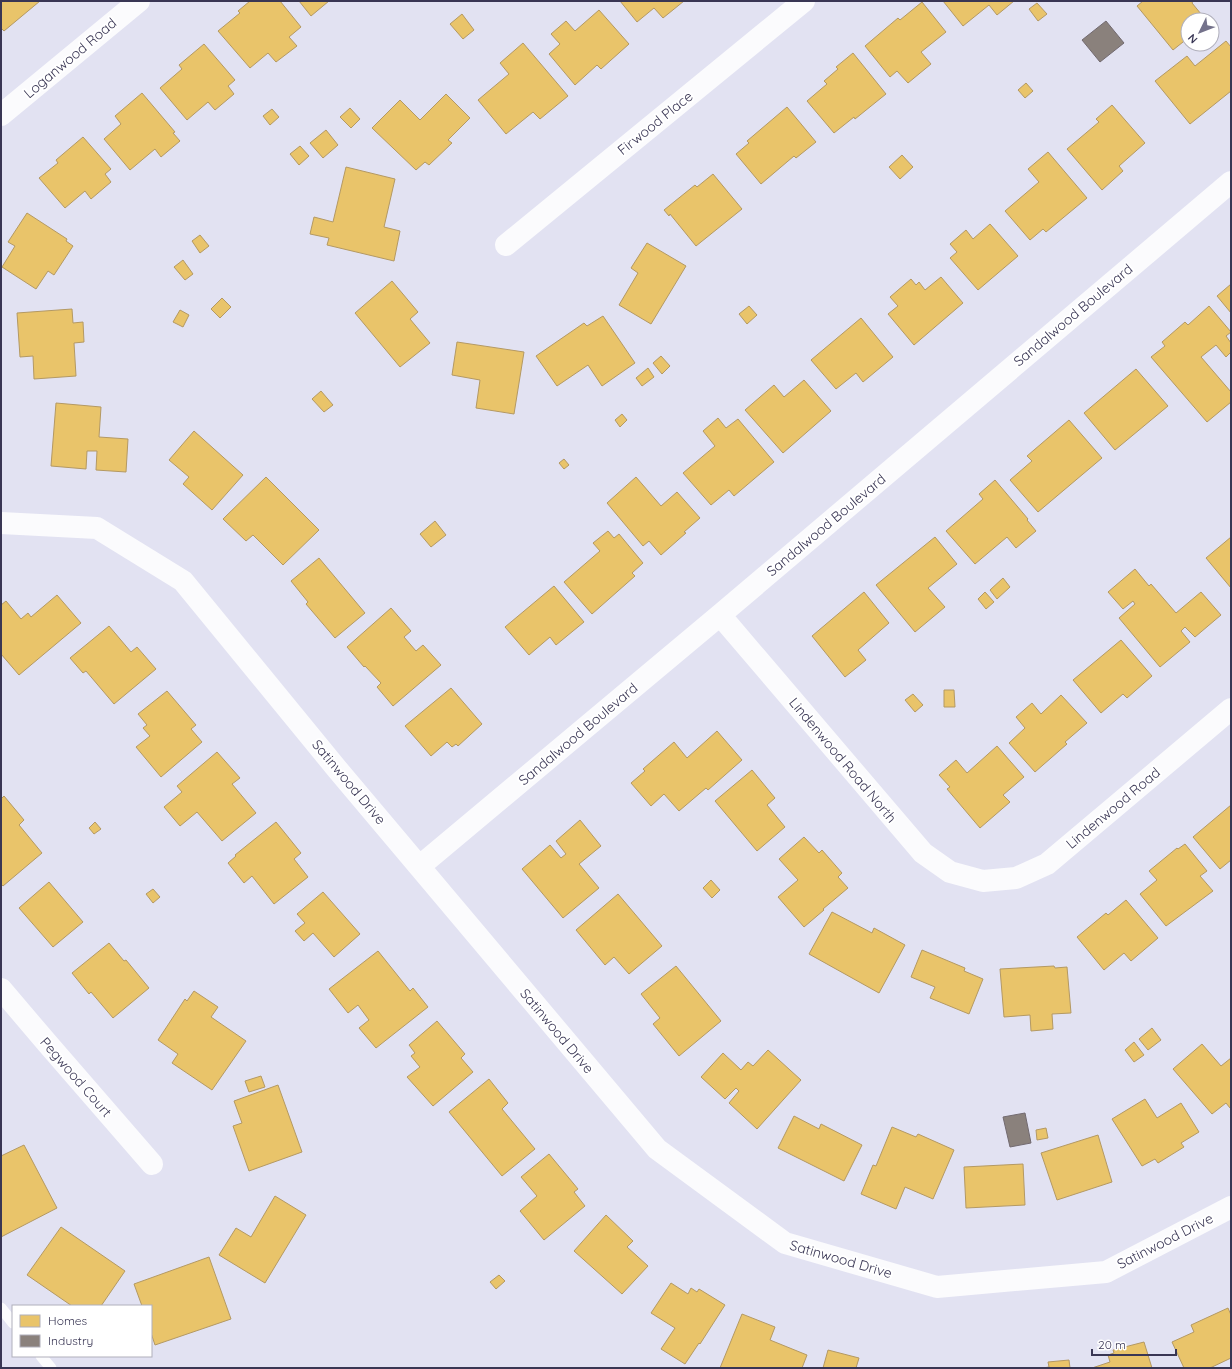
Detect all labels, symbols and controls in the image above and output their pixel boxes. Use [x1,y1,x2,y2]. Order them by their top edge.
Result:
north arrow [1180,12,1220,52]
street label: Loganwood Road [20,14,120,102]
text: N [1185,31,1201,47]
street label: Firwood Place [614,87,696,159]
street label: Sandalwood Boulevard [1010,260,1136,370]
street label: Sandalwood Boulevard [763,470,889,580]
street label: Sandalwood Boulevard [515,679,641,789]
street label: Lindenwood Road North [785,694,901,826]
street label: Satinwood Drive [308,736,390,828]
street label: Lindenwood Road [1062,763,1164,853]
street label: Satinwood Drive [516,985,598,1077]
street label: Pegwood Court [36,1033,116,1121]
street label: Satinwood Drive [1114,1209,1216,1273]
street label: Satinwood Drive [788,1236,894,1282]
legend [12,1305,152,1357]
text: Homes [48,1313,88,1328]
scale bar [1092,1331,1176,1357]
text: Industry [48,1333,93,1348]
text: 20 m [1098,1337,1126,1352]

